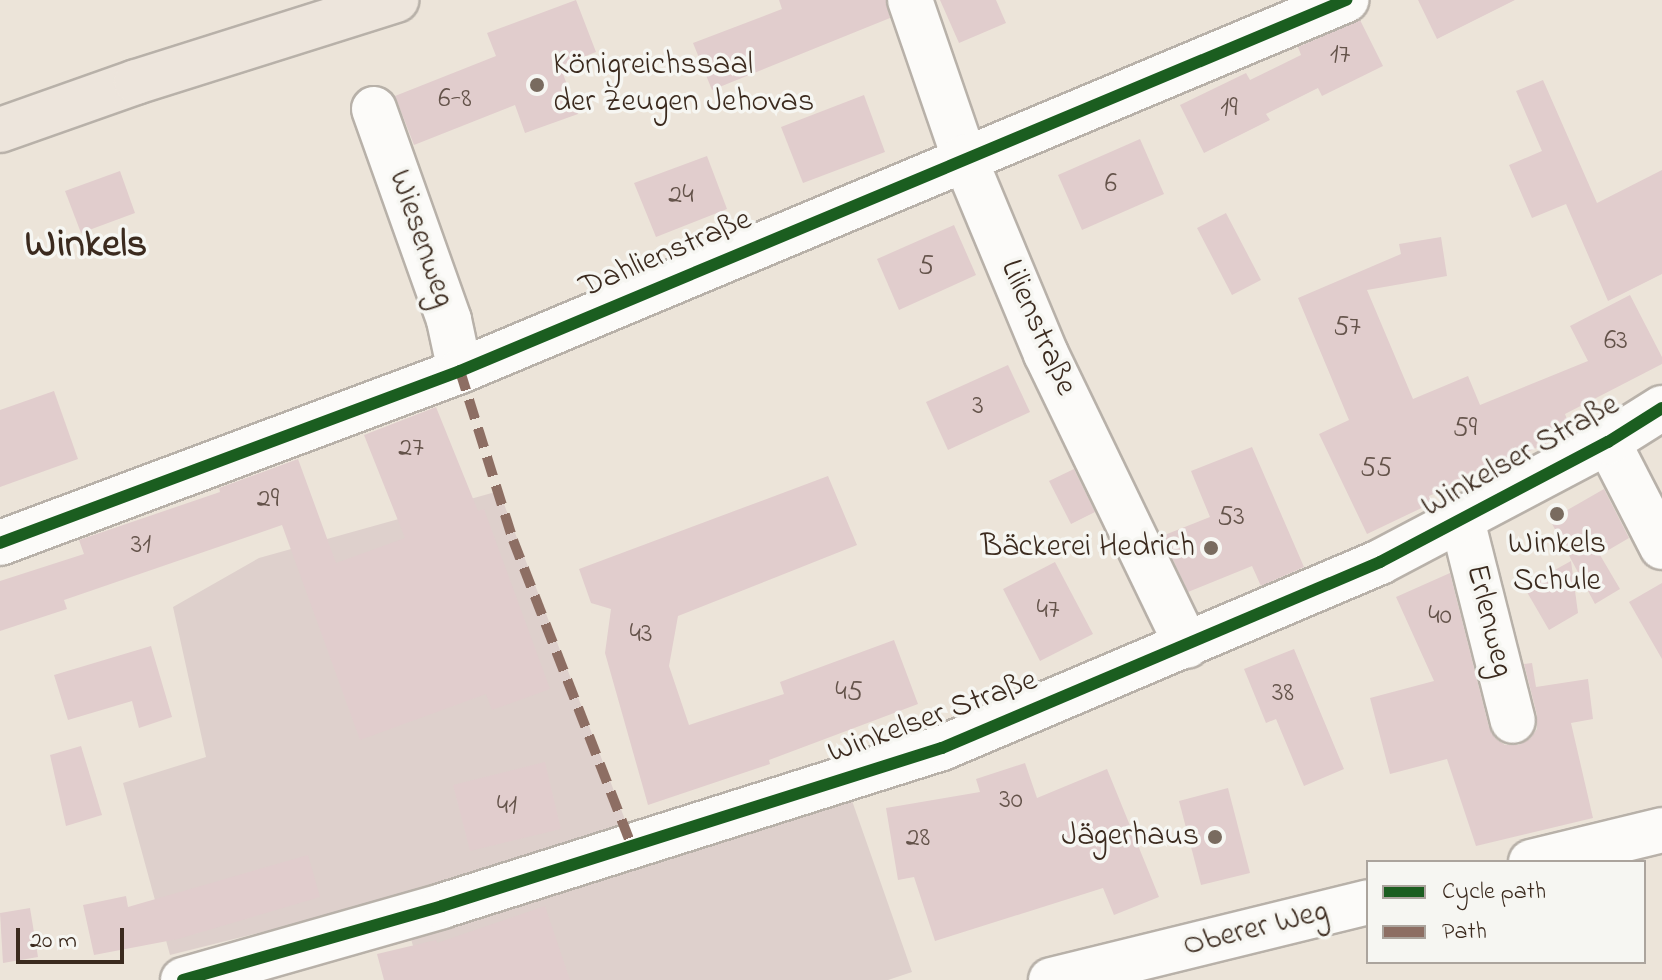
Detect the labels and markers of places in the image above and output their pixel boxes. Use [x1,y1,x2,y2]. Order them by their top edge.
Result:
place label: Königreichssaal der Zeugen Jehovas [553,48,814,123]
marker: Königreichssaal der Zeugen Jehovas [528,76,546,94]
marker: Winkels Schule [1548,505,1566,523]
place label: Winkels Schule [1508,527,1606,602]
place label: Bäckerei Hedrich [981,529,1195,567]
marker: Bäckerei Hedrich [1202,539,1220,557]
place label: Jägerhaus [1062,818,1199,856]
marker: Jägerhaus [1206,828,1224,846]

